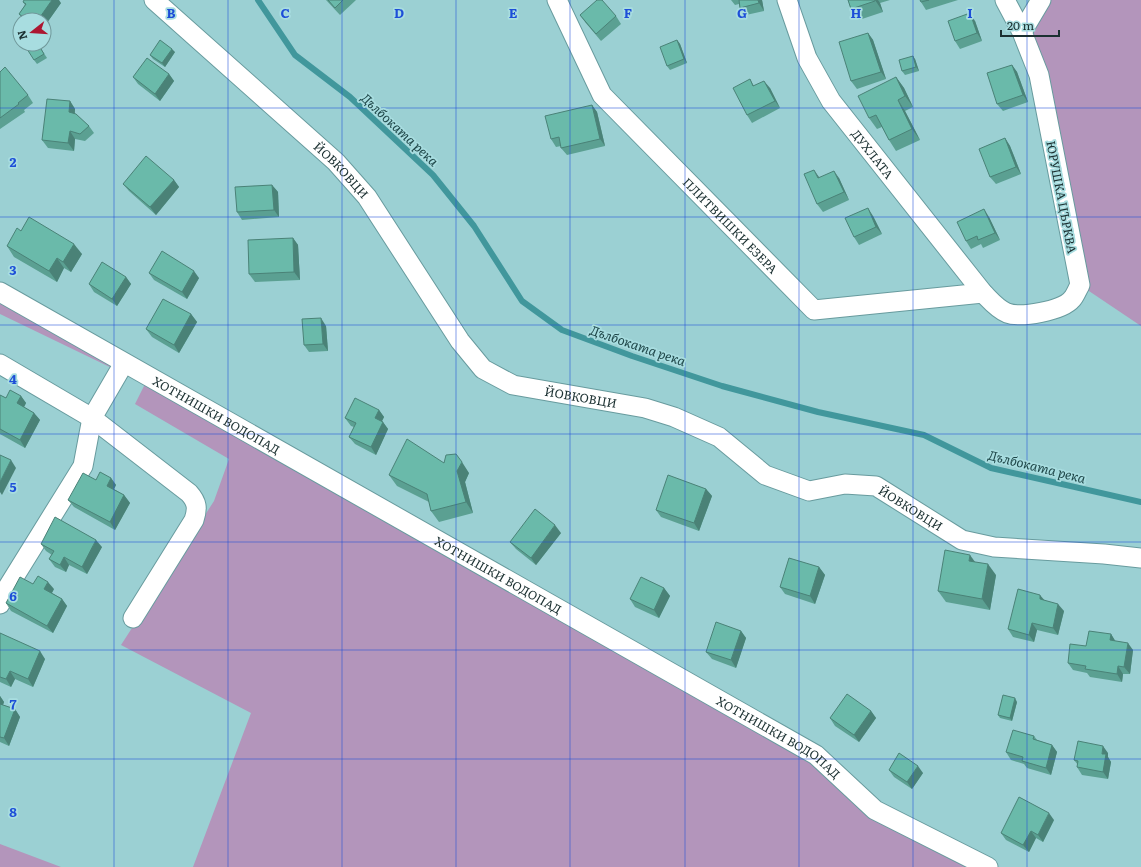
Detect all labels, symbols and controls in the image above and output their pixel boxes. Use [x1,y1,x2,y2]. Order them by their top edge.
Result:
text: B [167,3,176,22]
text: C [280,3,290,22]
text: D [394,3,404,22]
text: E [509,3,518,22]
text: F [624,3,632,22]
text: G [737,3,747,22]
text: H [851,3,862,22]
text: I [967,3,973,22]
north arrow [12,12,52,52]
scale bar [1001,12,1059,38]
text: 20 m [1007,16,1034,34]
text: N [12,28,30,42]
water label: Дълбоката река [357,88,444,170]
street label: ДУХЛАТА [848,125,898,183]
street label: ЙОВКОВЦИ [310,137,373,202]
street label: ЮРУШКА ЦЪРКВА [1042,139,1082,255]
text: 2 [10,152,17,171]
street label: ПЛИТВИШКИ ЕЗЕРА [679,173,782,277]
text: 3 [9,260,17,279]
water label: Дълбоката река [588,320,689,370]
text: 4 [9,369,17,388]
street label: ХОТНИШКИ ВОДОПАД [150,372,284,458]
street label: ЙОВКОВЦИ [543,382,618,412]
water label: Дълбоката река [986,445,1088,487]
text: 5 [9,477,17,496]
street label: ЙОВКОВЦИ [875,481,946,535]
street label: ХОТНИШКИ ВОДОПАД [431,531,566,618]
text: 6 [9,586,17,605]
street label: ХОТНИШКИ ВОДОПАД [713,691,845,783]
text: 7 [9,694,17,713]
text: 8 [9,802,17,821]

